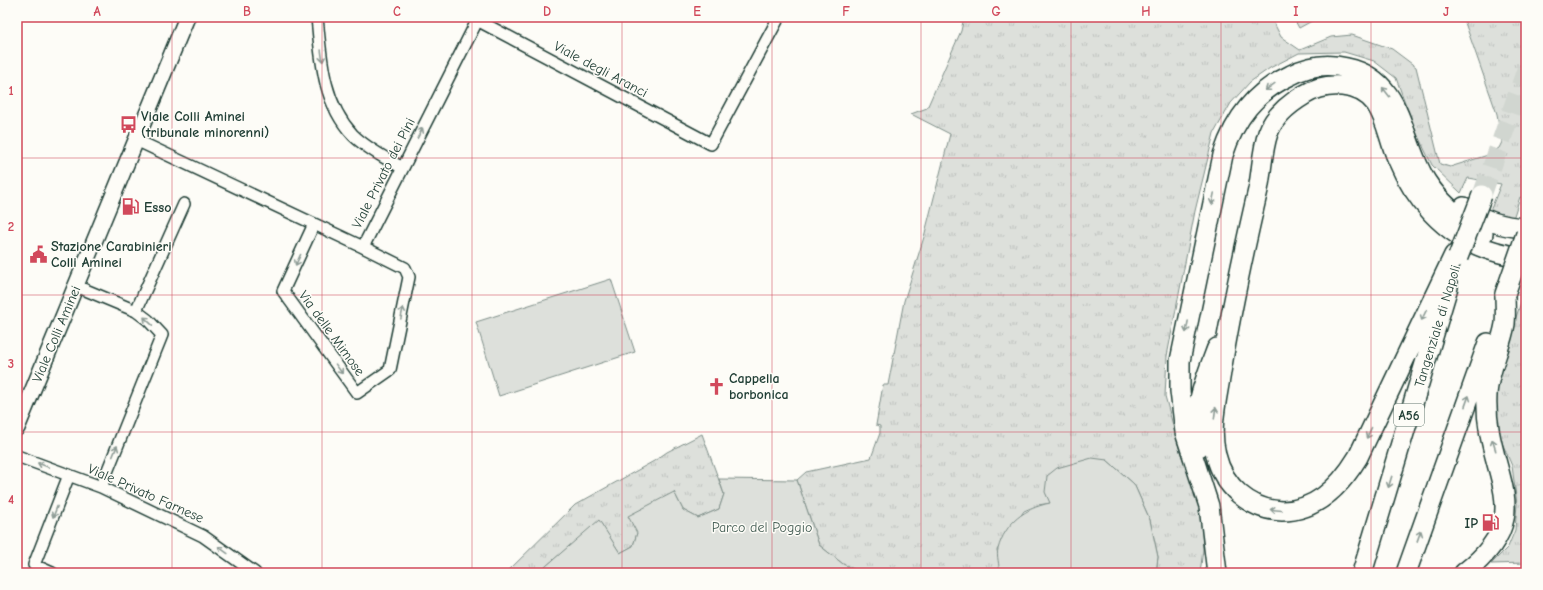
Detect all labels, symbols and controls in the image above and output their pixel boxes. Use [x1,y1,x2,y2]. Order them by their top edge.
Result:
text: A [93,4,101,19]
text: B [243,4,251,19]
text: C [393,4,401,19]
text: D [543,4,551,19]
text: E [693,4,701,19]
text: F [842,4,850,19]
text: G [991,4,1001,19]
text: H [1141,4,1151,19]
text: I [1293,4,1299,19]
text: J [1443,4,1449,19]
street label: Viale degli Aranci [551,38,651,101]
one-way arrow [318,49,326,62]
text: 1 [8,83,14,98]
one-way arrow [1264,83,1275,91]
one-way arrow [1382,87,1391,98]
place label: Viale Colli Aminei (tribunale minorenni) [141,108,269,141]
bus stop icon: Viale Colli Aminei (tribunale minorenni) [118,114,138,134]
street label: Viale Privato dei Pini [348,115,419,231]
one-way arrow [417,127,424,139]
one-way arrow [1209,192,1217,205]
fuel station icon: Esso [121,197,141,217]
place label: Esso [144,199,171,216]
text: 2 [8,219,14,234]
place label: Stazione Carabinieri Colli Aminei [51,238,172,271]
public building icon: Stazione Carabinieri Colli Aminei [28,244,48,264]
one-way arrow [294,253,301,265]
street label: Tangenziale di Napoli [1411,263,1464,389]
street label: Viale Colli Aminei [28,283,85,385]
street label: Via delle Mimose [295,287,368,379]
one-way arrow [398,307,406,320]
one-way arrow [1420,309,1427,321]
one-way arrow [143,316,153,326]
one-way arrow [1183,320,1191,333]
text: 3 [8,356,14,371]
one-way arrow [335,363,343,374]
place label: Cappella borbonica [729,370,789,403]
church icon: Cappella borbonica [706,376,726,396]
one-way arrow [1464,394,1471,407]
road number: A56 [1394,404,1424,426]
one-way arrow [1211,407,1219,420]
one-way arrow [1365,427,1372,439]
one-way arrow [1490,439,1497,452]
one-way arrow [112,445,119,457]
street label: Viale Privato Farnese [85,460,207,527]
one-way arrow [37,461,49,469]
one-way arrow [1386,475,1393,488]
text: 4 [8,492,14,507]
one-way arrow [51,505,59,517]
one-way arrow [1270,506,1283,514]
fuel station icon: IP [1481,513,1501,533]
place label: IP [1465,515,1478,532]
park label: Parco del Poggio [712,519,812,536]
one-way arrow [1415,531,1423,543]
one-way arrow [218,546,229,554]

